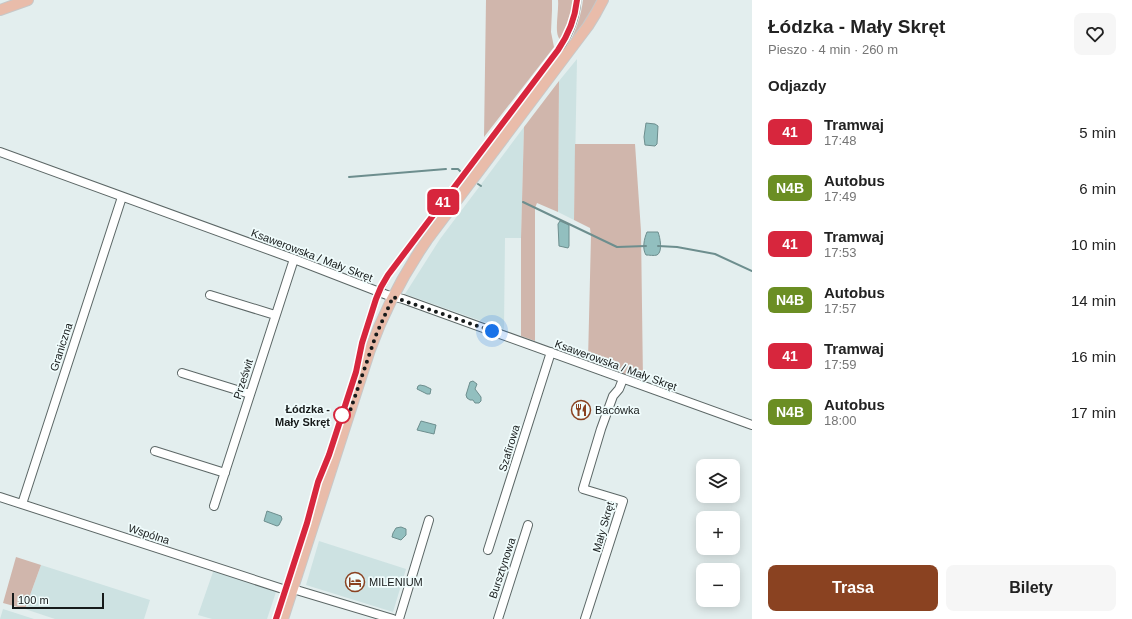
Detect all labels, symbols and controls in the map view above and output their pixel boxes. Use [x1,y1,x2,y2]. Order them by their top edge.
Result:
button: heart [1074,13,1116,55]
text: Łódzka - Mały Skręt [768,16,945,37]
text: Pieszo · 4 min · 260 m [768,42,898,57]
text: Odjazdy [768,77,826,94]
text: Tramwaj [824,116,884,133]
text: 41 [782,124,798,140]
text: 5 min [1079,124,1116,141]
text: 17:48 [824,133,857,148]
text: Autobus [824,172,885,189]
text: N4B [776,180,804,196]
text: 6 min [1079,180,1116,197]
line badge: 41 [425,189,461,215]
text: 17:49 [824,189,857,204]
text: 41 [435,194,451,210]
street label: Ksawerowska / Mały Skręt [250,226,374,284]
text: Tramwaj [824,228,884,245]
text: 41 [782,236,798,252]
text: 10 min [1071,236,1116,253]
text: 17:53 [824,245,857,260]
text: Autobus [824,284,885,301]
text: N4B [776,292,804,308]
text: 14 min [1071,292,1116,309]
text: 17:57 [824,301,857,316]
street label: Graniczna [48,320,75,373]
your location [482,321,502,341]
street label: Ksawerowska / Mały Skręt [553,337,679,393]
text: Tramwaj [824,340,884,357]
text: 41 [782,348,798,364]
text: 16 min [1071,348,1116,365]
street label: Prześwit [231,357,255,401]
text: 17:59 [824,357,857,372]
text: Autobus [824,396,885,413]
restaurant icon: Bacówka [570,399,592,421]
place label: Łódzka - Mały Skręt [275,403,330,428]
place label: Bacówka [595,404,641,416]
text: N4B [776,404,804,420]
text: 17 min [1071,404,1116,421]
marker: Łódzka - Mały Skręt [333,406,351,424]
text: 18:00 [824,413,857,428]
street label: Szafirowa [496,422,522,473]
map controls [696,459,740,607]
button: layers [696,459,740,503]
street label: Mały Skręt [590,500,616,554]
button: + [696,511,740,555]
street label: Wspólna [127,522,172,547]
street label: Bursztynowa [487,535,518,600]
button: − [696,563,740,607]
button: Trasa [768,565,938,611]
button: Bilety [946,565,1116,611]
hotel icon: MILENIUM [344,571,366,593]
place label: MILENIUM [369,576,423,588]
scale bar [12,591,104,610]
text: 100 m [18,594,49,606]

